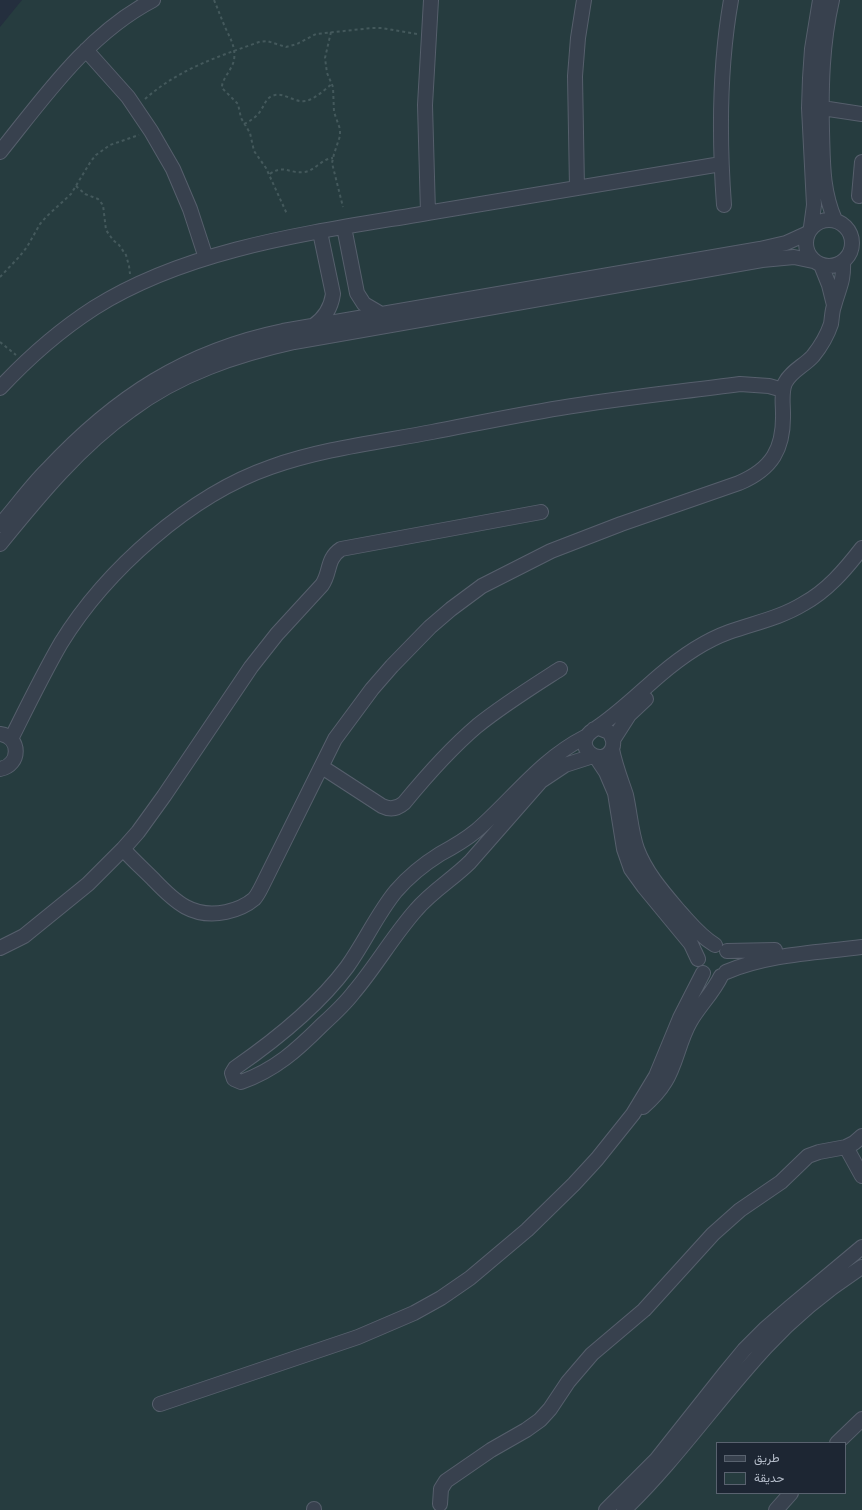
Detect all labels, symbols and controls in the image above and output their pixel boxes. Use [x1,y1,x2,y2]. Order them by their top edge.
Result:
legend [716,1442,846,1494]
text: طريق [754,1449,779,1466]
text: حديقة [754,1469,784,1486]

